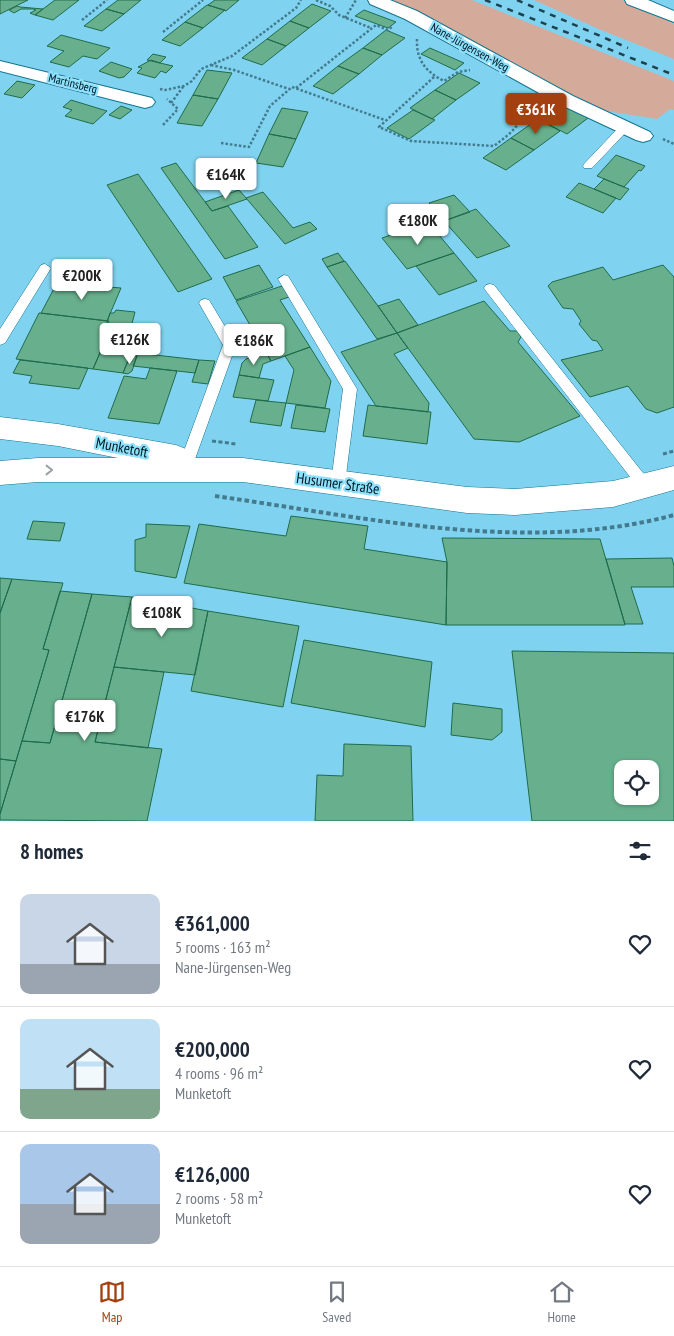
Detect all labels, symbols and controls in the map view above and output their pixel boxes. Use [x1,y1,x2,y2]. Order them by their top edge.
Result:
street label: Nane-Jürgensen-Weg [428,19,512,75]
street label: Martinsberg [47,70,99,96]
pin: €361K [501,92,571,135]
text: €361K [517,99,555,119]
pin: €164K [191,158,261,200]
text: €164K [207,164,245,184]
pin: €180K [383,204,453,246]
text: €180K [399,210,437,230]
pin: €200K [47,258,117,301]
text: €200K [63,265,101,285]
pin: €126K [95,322,165,365]
pin: €186K [219,324,289,366]
text: €126K [111,329,149,349]
text: €186K [235,330,273,350]
street label: Munketoft [94,433,150,461]
one-way arrow [45,465,53,475]
street label: Husumer Straße [295,468,381,498]
pin: €108K [127,596,197,638]
text: €108K [143,602,181,622]
pin: €176K [50,700,120,742]
text: €176K [66,706,104,726]
map controls [614,760,659,805]
button: locate [614,760,659,805]
icon: filters [626,837,654,865]
text: 8 homes [20,838,83,865]
text: €361,000 [175,910,250,937]
icon: home [60,914,120,974]
icon: heart [626,930,654,958]
text: 5 rooms · 163 m² [175,937,271,957]
text: Nane-Jürgensen-Weg [175,957,291,977]
text: €200,000 [175,1036,250,1063]
icon: home [60,1039,120,1099]
icon: heart [626,1055,654,1083]
text: 4 rooms · 96 m² [175,1063,263,1083]
text: Munketoft [175,1083,231,1103]
text: €126,000 [175,1161,250,1188]
icon: home [60,1164,120,1224]
icon: heart [626,1180,654,1208]
text: 2 rooms · 58 m² [175,1188,263,1208]
text: Munketoft [175,1208,231,1228]
tab: Map [98,1278,126,1326]
tab: Saved [322,1278,351,1326]
tab: Home [547,1278,576,1326]

